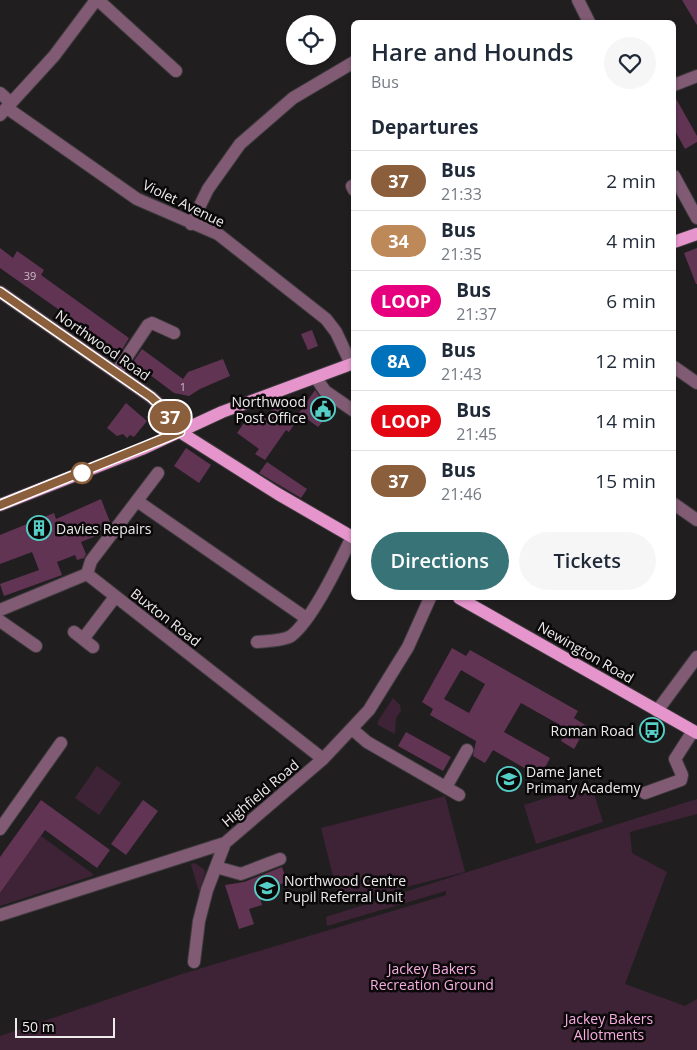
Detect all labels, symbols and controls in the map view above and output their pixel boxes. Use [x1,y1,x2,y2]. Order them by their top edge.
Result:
map controls [286,15,336,65]
button: locate [286,15,336,65]
text: Hare and Hounds [371,35,574,68]
button: heart [604,37,656,89]
text: Bus [371,71,399,93]
text: Departures [371,114,478,140]
text: Bus [441,157,476,183]
text: 2 min [606,168,656,194]
text: 37 [388,169,409,193]
street label: Violet Avenue [140,175,228,231]
text: 21:33 [441,183,482,205]
text: Bus [441,217,476,243]
text: 4 min [606,228,656,254]
text: 34 [388,229,409,253]
text: 21:35 [441,243,482,265]
house number: 39 [24,268,36,283]
text: Bus [456,277,491,303]
text: 6 min [606,288,656,314]
text: LOOP [381,289,431,313]
text: 21:37 [456,303,497,325]
street label: Northwood Road [52,305,154,385]
text: Bus [441,337,476,363]
text: 12 min [595,348,656,374]
text: 8A [387,349,410,373]
text: 21:43 [441,363,482,385]
house number: 1 [180,379,186,394]
place label: Northwood Post Office [231,392,306,427]
public building icon: Northwood Post Office [310,396,336,422]
text: Bus [456,397,491,423]
line badge: 37 [148,401,192,433]
text: 37 [160,405,180,429]
text: 14 min [595,408,656,434]
text: LOOP [381,409,431,433]
text: 21:45 [456,423,497,445]
text: Bus [441,457,476,483]
unlabelled marker [71,462,93,484]
text: 15 min [595,468,656,494]
text: 37 [388,469,409,493]
text: 21:46 [441,483,482,505]
building icon: Davies Repairs [26,515,52,541]
place label: Davies Repairs [56,519,152,538]
button: Directions [371,532,509,590]
button: Tickets [519,532,656,590]
street label: Buxton Road [127,584,205,650]
street label: Newington Road [534,617,638,687]
bus stop icon: Roman Road [639,717,665,743]
place label: Roman Road [551,721,634,740]
street label: Highfield Road [217,755,303,831]
place label: Dame Janet Primary Academy [526,762,642,797]
school or university icon: Dame Janet Primary Academy [496,766,522,792]
place label: Northwood Centre Pupil Referral Unit [284,871,406,906]
school or university icon: Northwood Centre Pupil Referral Unit [254,875,280,901]
park label: Jackey Bakers Recreation Ground [370,959,494,994]
park label: Jackey Bakers Allotments [563,1009,654,1044]
scale bar [15,1015,115,1038]
text: 50 m [22,1017,55,1036]

